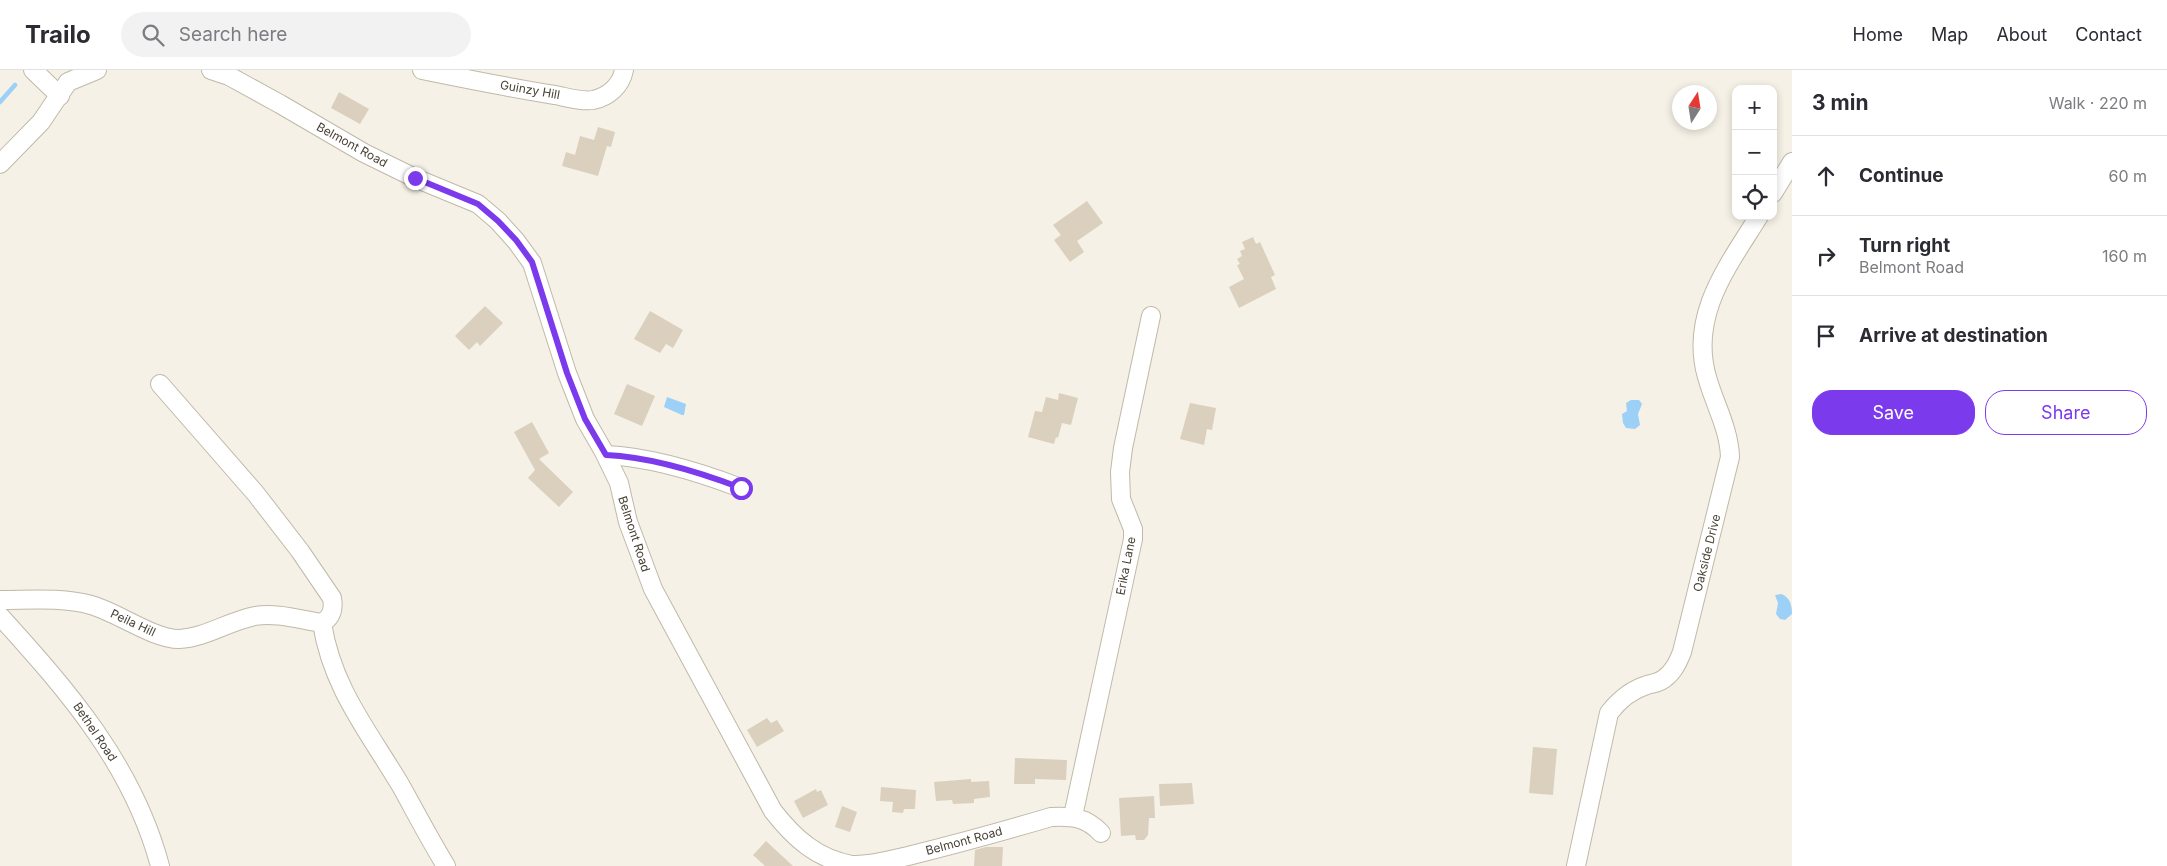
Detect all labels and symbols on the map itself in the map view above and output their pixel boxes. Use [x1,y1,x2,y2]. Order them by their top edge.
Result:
street label: Guinzy Hill [499,77,561,102]
north arrow [1672,85,1717,130]
street label: Belmont Road [314,119,390,170]
route end [404,167,427,190]
route start [730,477,753,500]
street label: Belmont Road [615,494,654,574]
street label: Oakside Drive [1690,513,1723,593]
street label: Erika Lane [1113,535,1139,596]
street label: Peila Hill [108,606,158,640]
street label: Bethel Road [70,699,121,764]
street label: Belmont Road [924,823,1004,858]

